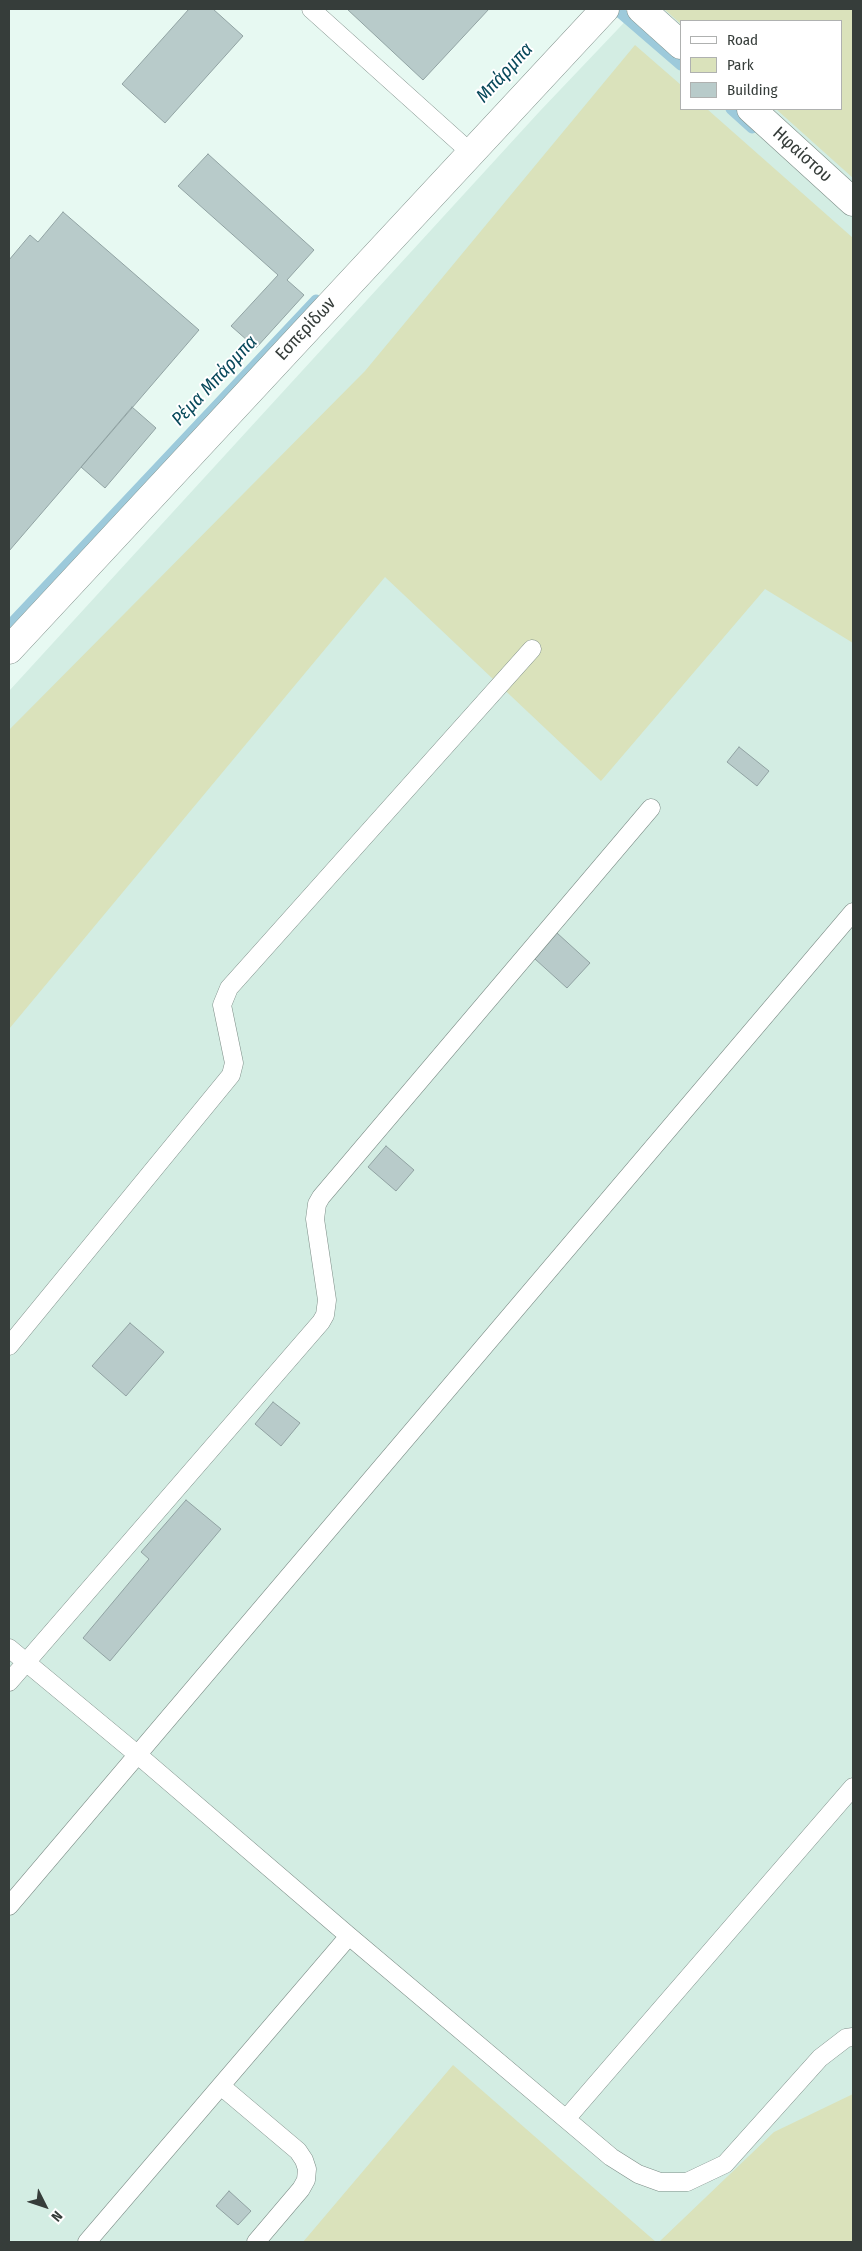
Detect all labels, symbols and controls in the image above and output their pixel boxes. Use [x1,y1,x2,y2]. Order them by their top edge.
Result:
legend [680,20,842,110]
text: Road [727,31,758,49]
water label: Μπάρμπα [472,38,538,108]
text: Park [727,56,754,74]
text: Building [727,81,778,99]
street label: Ηφαίστου [768,123,836,187]
street label: Εσπερίδων [271,293,341,365]
water label: Ρέμα Μπάρμπα [167,331,263,431]
north arrow [20,2181,70,2231]
text: N [48,2207,66,2225]

